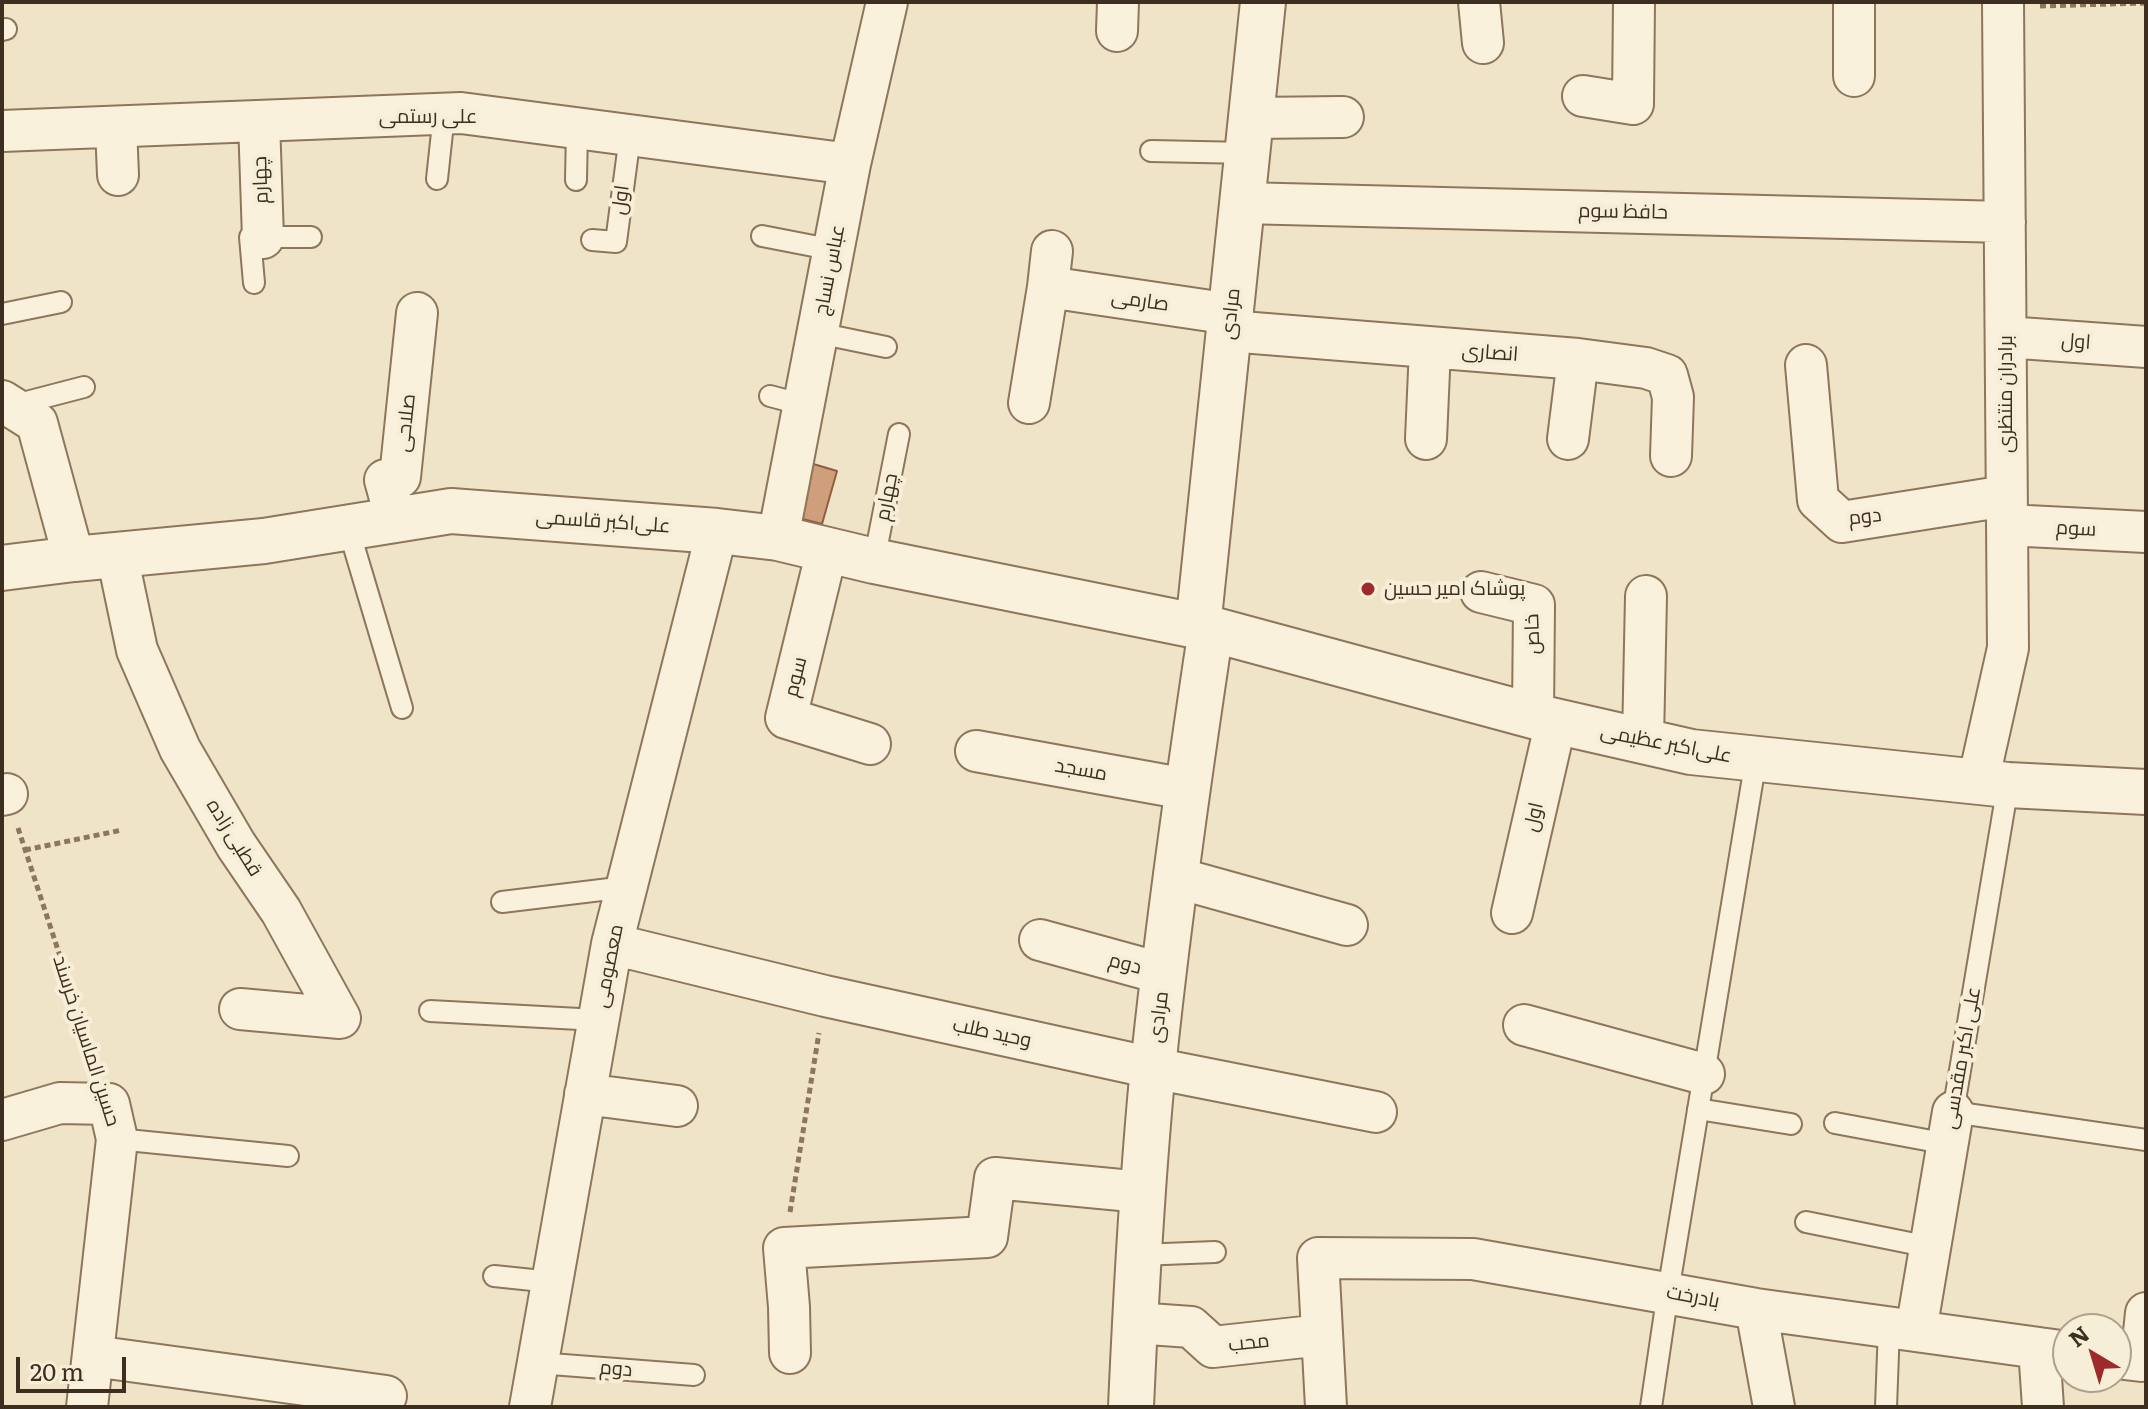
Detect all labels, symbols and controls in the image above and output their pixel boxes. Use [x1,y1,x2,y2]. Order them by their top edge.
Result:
street label: علی رستمی [379,105,477,129]
street label: چهارم [248,156,274,204]
street label: اول [607,184,635,216]
street label: حافظ سوم [1578,199,1668,225]
street label: عباس نساج [809,223,851,317]
street label: صارمی [1110,285,1170,317]
street label: مرادی [1216,287,1246,341]
street label: اول [2060,329,2092,355]
street label: برادران منتظری [1994,335,2018,453]
street label: انصاری [1461,339,1519,367]
street label: صلاحی [391,393,421,453]
street label: چهارم [871,471,903,523]
street label: دوم [1847,503,1883,531]
street label: علی‌اکبر قاسمی [535,505,671,539]
street label: سوم [2055,516,2097,542]
place label: پوشاک امیر حسین [1384,577,1525,601]
marker: پوشاک امیر حسین [1359,580,1377,598]
street label: خاص [1520,613,1546,655]
street label: سوم [779,654,813,700]
street label: علی‌اکبر عظیمی [1598,720,1734,768]
street label: مسجد [1053,754,1109,786]
street label: قطبی زاده [201,795,267,881]
street label: اول [1519,800,1549,834]
street label: معصومی [589,922,629,1010]
street label: دوم [1106,948,1144,980]
street label: حسین الماسیان خرسند [47,953,125,1129]
street label: علی اکبر مقدسی [1938,985,1986,1131]
street label: مرادی [1144,990,1174,1044]
street label: وحید طلب [950,1013,1034,1053]
street label: بادرخت [1664,1280,1722,1314]
north arrow [2052,1313,2132,1393]
text: N [2061,1317,2096,1354]
street label: محب [1227,1329,1271,1357]
scale bar [20,1341,130,1391]
text: 20 m [30,1353,84,1388]
street label: دوم [598,1356,634,1382]

